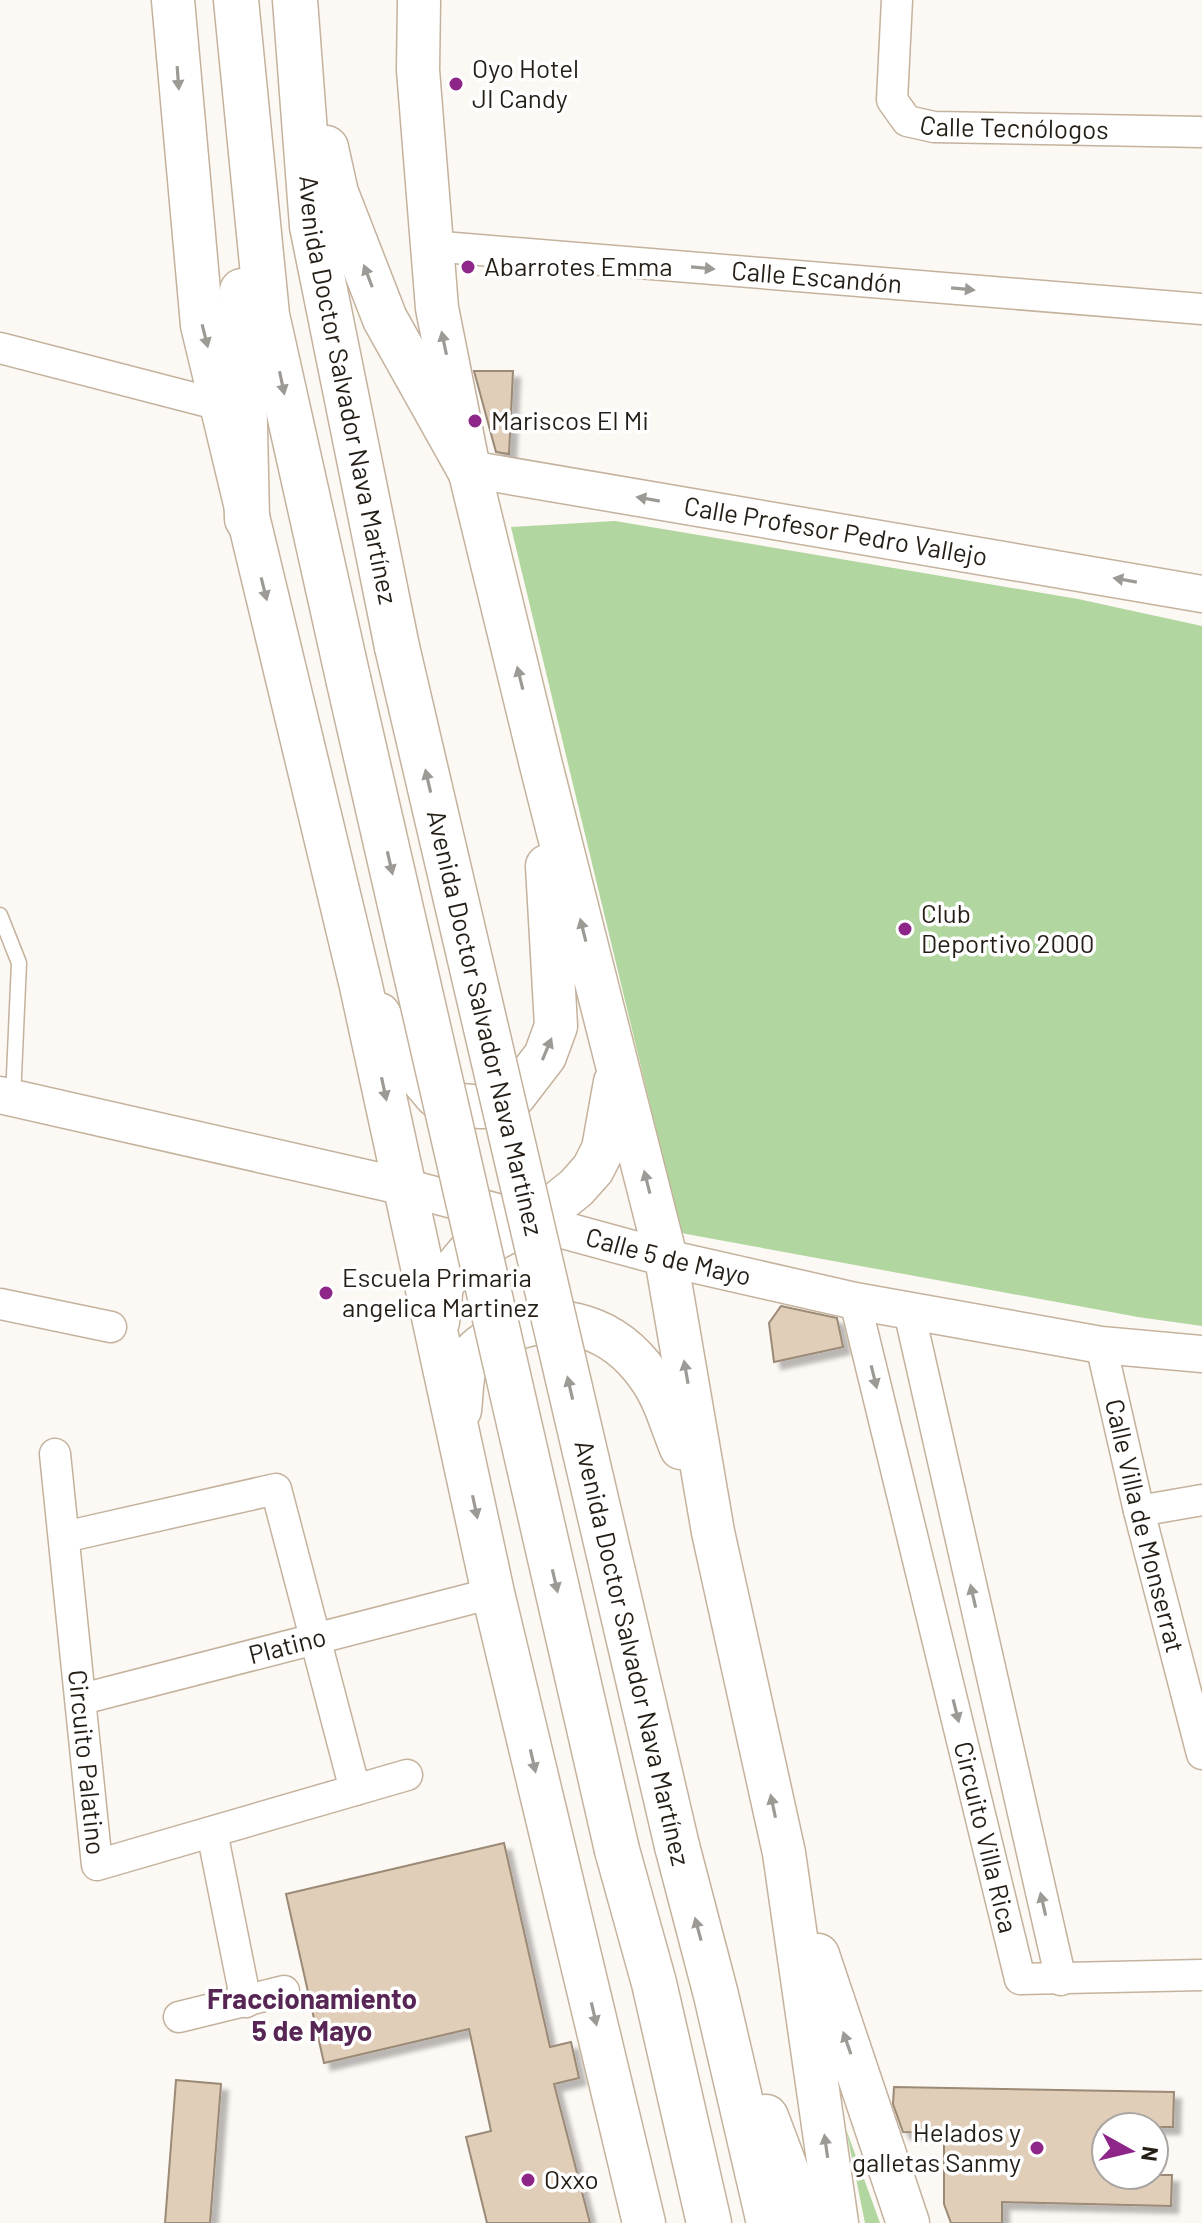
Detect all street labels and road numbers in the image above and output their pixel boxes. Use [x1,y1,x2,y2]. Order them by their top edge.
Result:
street label: Calle Tecnólogos [917,107,1109,144]
street label: Avenida Doctor Salvador Nava Martínez [294,174,405,607]
street label: Calle Escandón [730,254,903,298]
street label: Calle Profesor Pedro Vallejo [682,489,990,571]
street label: Avenida Doctor Salvador Nava Martínez [422,807,551,1238]
street label: Calle 5 de Mayo [583,1220,754,1291]
street label: Calle Villa de Monserrat [1100,1396,1192,1656]
street label: Avenida Doctor Salvador Nava Martínez [569,1437,698,1868]
street label: Platino [245,1620,329,1669]
street label: Circuito Palatino [63,1668,113,1856]
street label: Circuito Villa Rica [949,1738,1025,1936]

